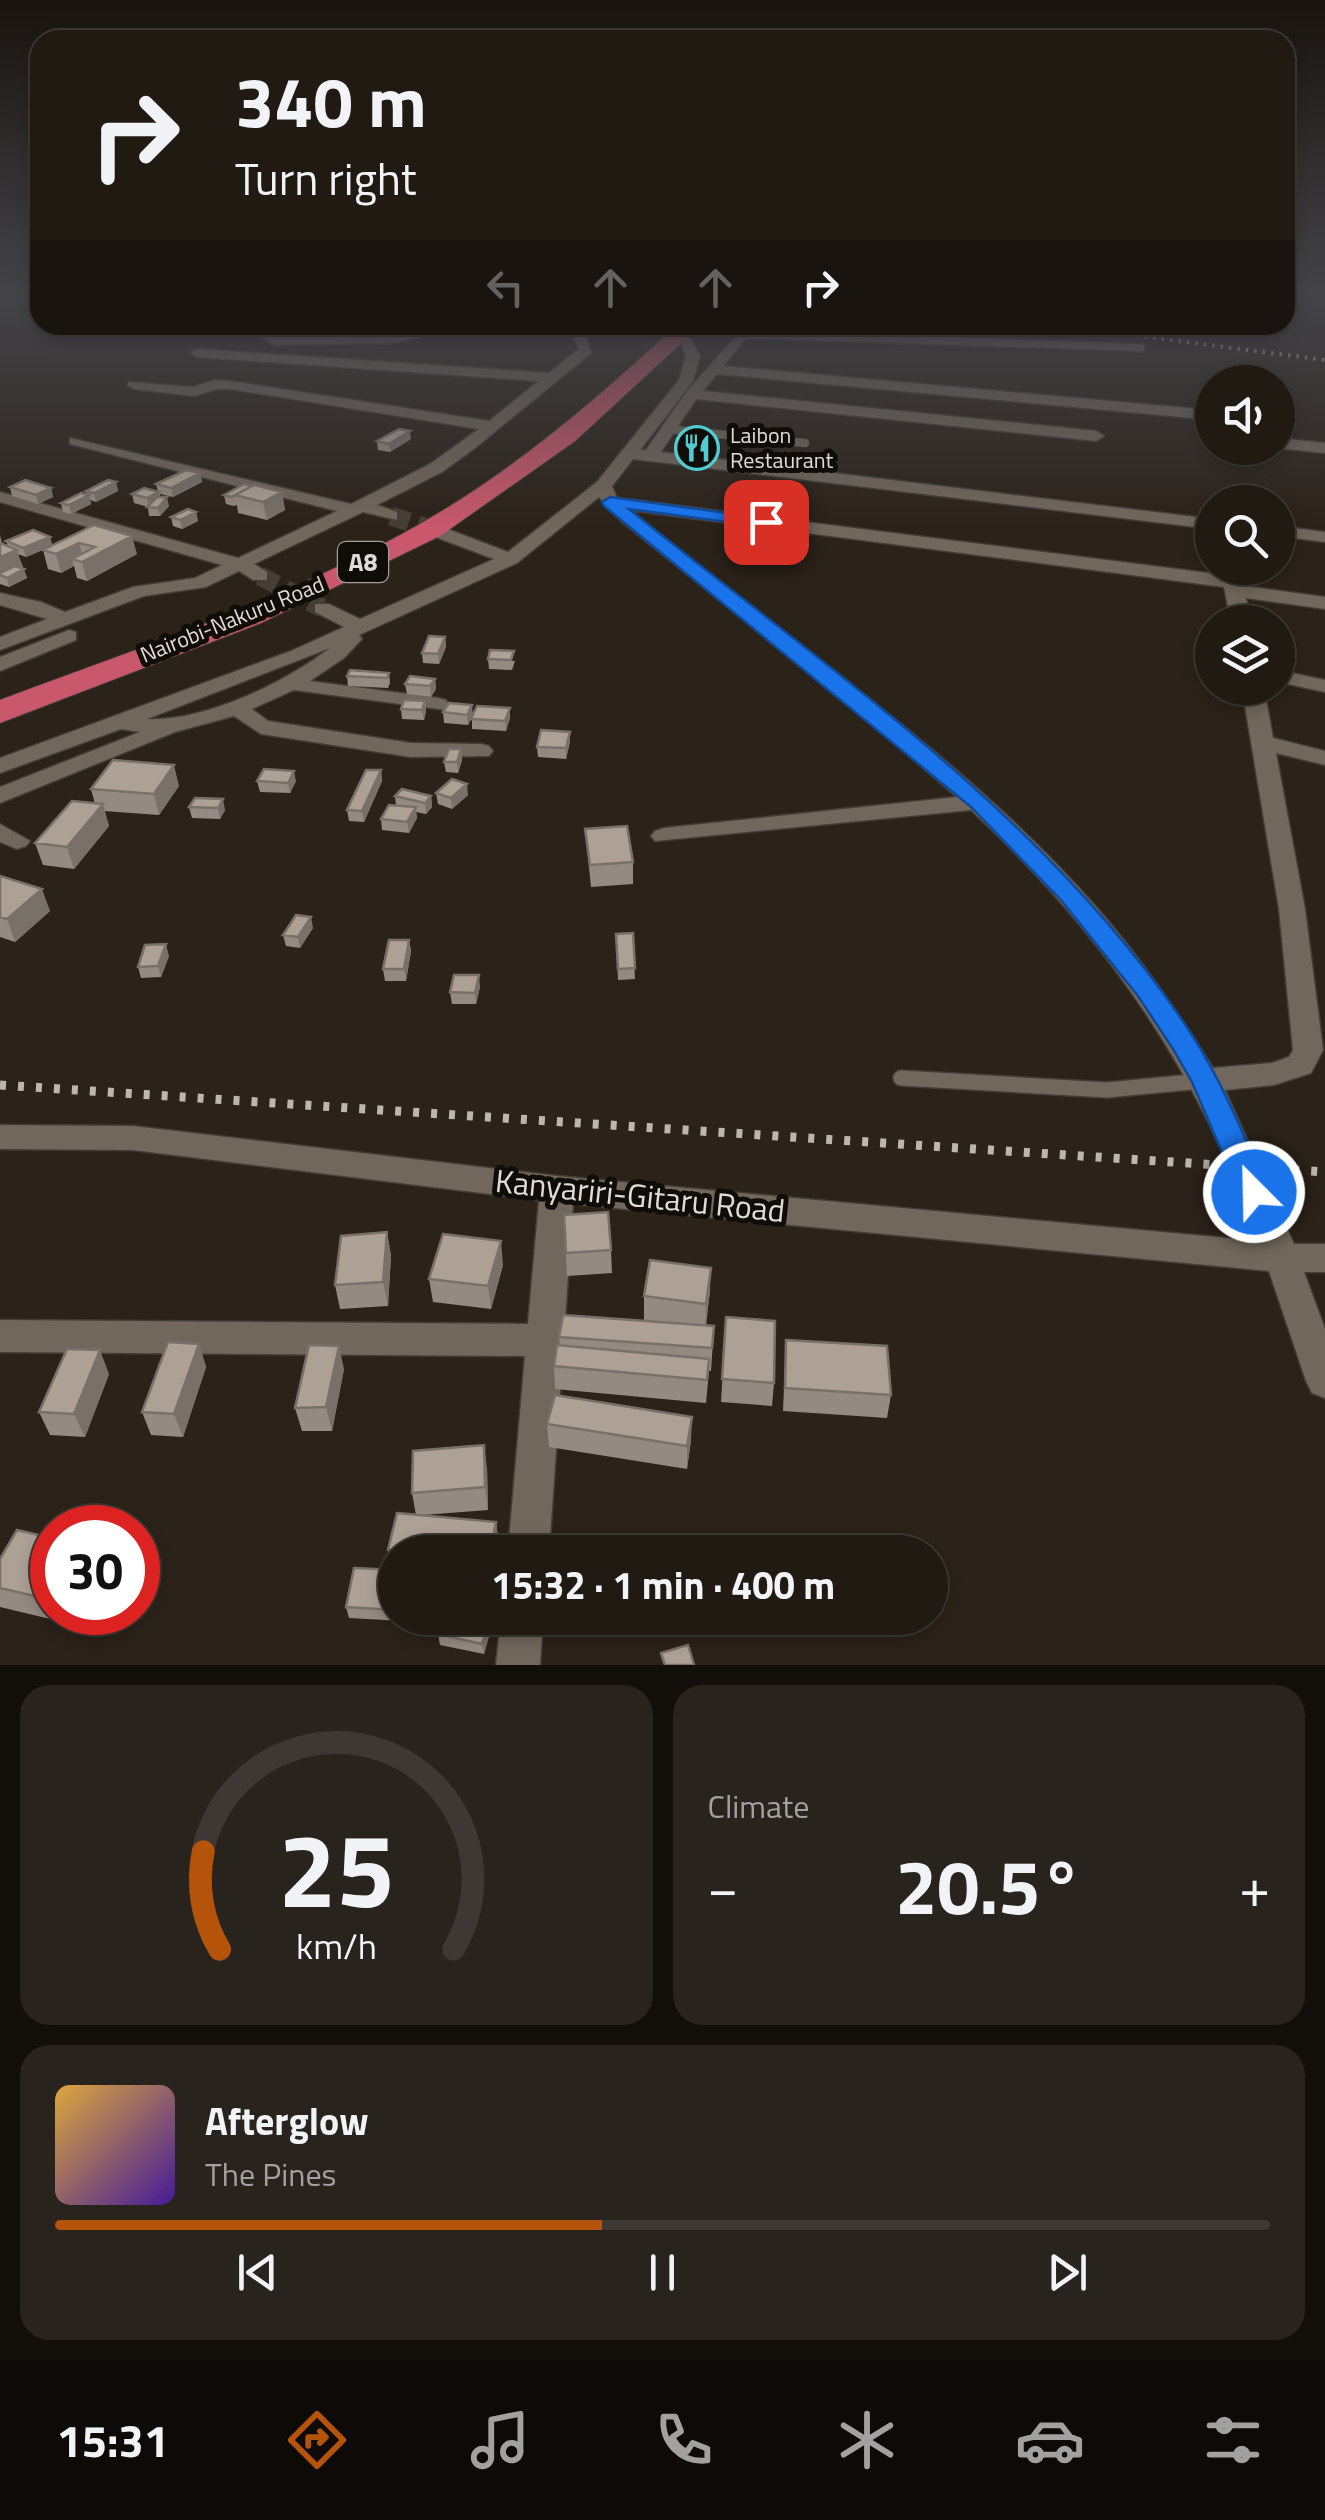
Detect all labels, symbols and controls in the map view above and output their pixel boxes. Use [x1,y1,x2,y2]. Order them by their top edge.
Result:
text: 340 m [235,48,427,154]
icon: right [70,70,200,200]
text: Turn right [235,144,417,212]
icon: left [478,260,533,315]
icon: ahead [583,260,638,315]
icon: ahead [688,260,743,315]
icon: right [793,260,848,315]
map controls [1195,365,1295,705]
button: sound [1195,365,1295,465]
place label: Laibon Restaurant [730,418,834,477]
restaurant icon: Laibon Restaurant [674,425,720,471]
pin [724,480,809,565]
button: search [1195,485,1295,585]
icon: arrive [739,495,794,550]
road number: A8 [338,542,388,582]
street label: Nairobi-Nakuru Road [135,567,329,671]
button: layers [1195,605,1295,705]
position arrow [1202,1140,1306,1244]
street label: Kanyariri-Gitaru Road [493,1156,787,1234]
speed limit sign: 30 [30,1505,160,1635]
text: 15:32 · 1 min · 400 m [491,1556,835,1614]
text: Climate [708,1782,809,1830]
text: 25 [278,1789,394,1947]
text: 20.5° [895,1829,1082,1943]
text: − [708,1845,738,1928]
text: + [1239,1845,1270,1928]
text: km/h [296,1918,377,1973]
text: Afterglow [205,2092,369,2150]
text: The Pines [205,2150,336,2198]
icon: previous [230,2245,285,2300]
icon: pause [635,2245,690,2300]
icon: next [1040,2245,1095,2300]
icon: directions [282,2405,352,2475]
icon: music [465,2405,535,2475]
icon: phone [649,2405,719,2475]
icon: climate [832,2405,902,2475]
icon: car [1015,2405,1085,2475]
icon: filters [1198,2405,1268,2475]
text: 15:31 [57,2406,169,2474]

